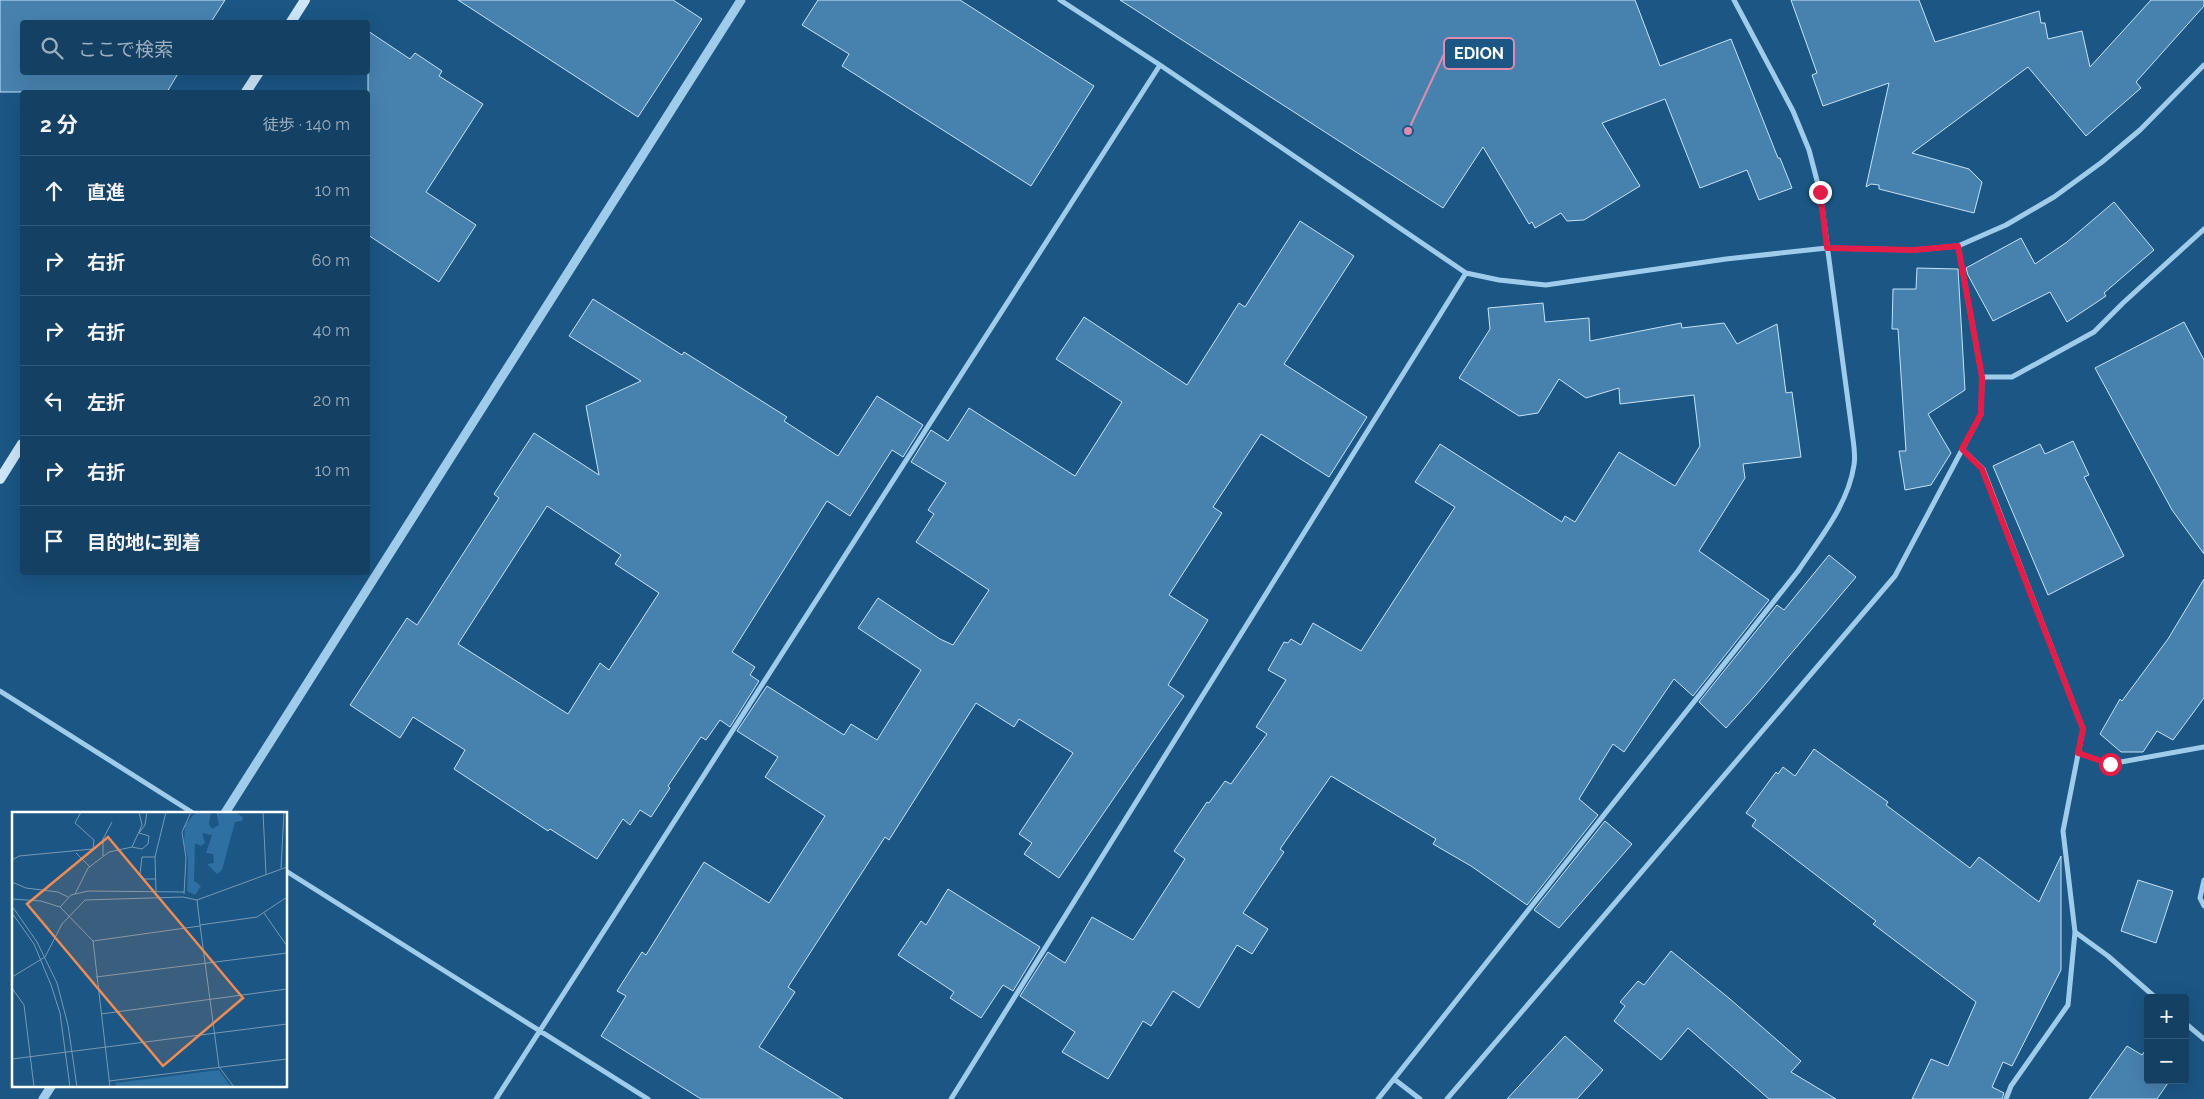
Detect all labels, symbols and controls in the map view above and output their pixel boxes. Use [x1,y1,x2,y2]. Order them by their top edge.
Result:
search box [20,20,370,75]
icon: search [38,34,66,62]
text: ここで検索 [78,38,173,60]
callout: EDION [1444,38,1514,69]
text: EDION [1454,44,1504,63]
text: 2 分 [40,112,78,137]
text: 徒歩 · 140 m [263,115,350,134]
icon: ahead [40,177,68,205]
text: 直進 [87,181,125,203]
text: 10 m [315,181,350,200]
route end [1809,181,1832,204]
icon: right [40,247,68,275]
text: 右折 [87,251,125,273]
text: 60 m [312,251,350,270]
icon: right [40,317,68,345]
text: 右折 [87,321,125,343]
text: 40 m [313,321,350,340]
icon: left [40,387,68,415]
text: 左折 [87,391,125,413]
text: 20 m [313,391,350,410]
icon: right [40,457,68,485]
text: 右折 [87,461,125,483]
text: 10 m [315,461,350,480]
icon: arrive [40,527,68,555]
text: 目的地に到着 [87,531,201,553]
route start [2099,753,2122,776]
inset map [12,812,288,1086]
map controls [2144,994,2189,1084]
button: + [2144,994,2189,1039]
button: − [2144,1039,2189,1084]

